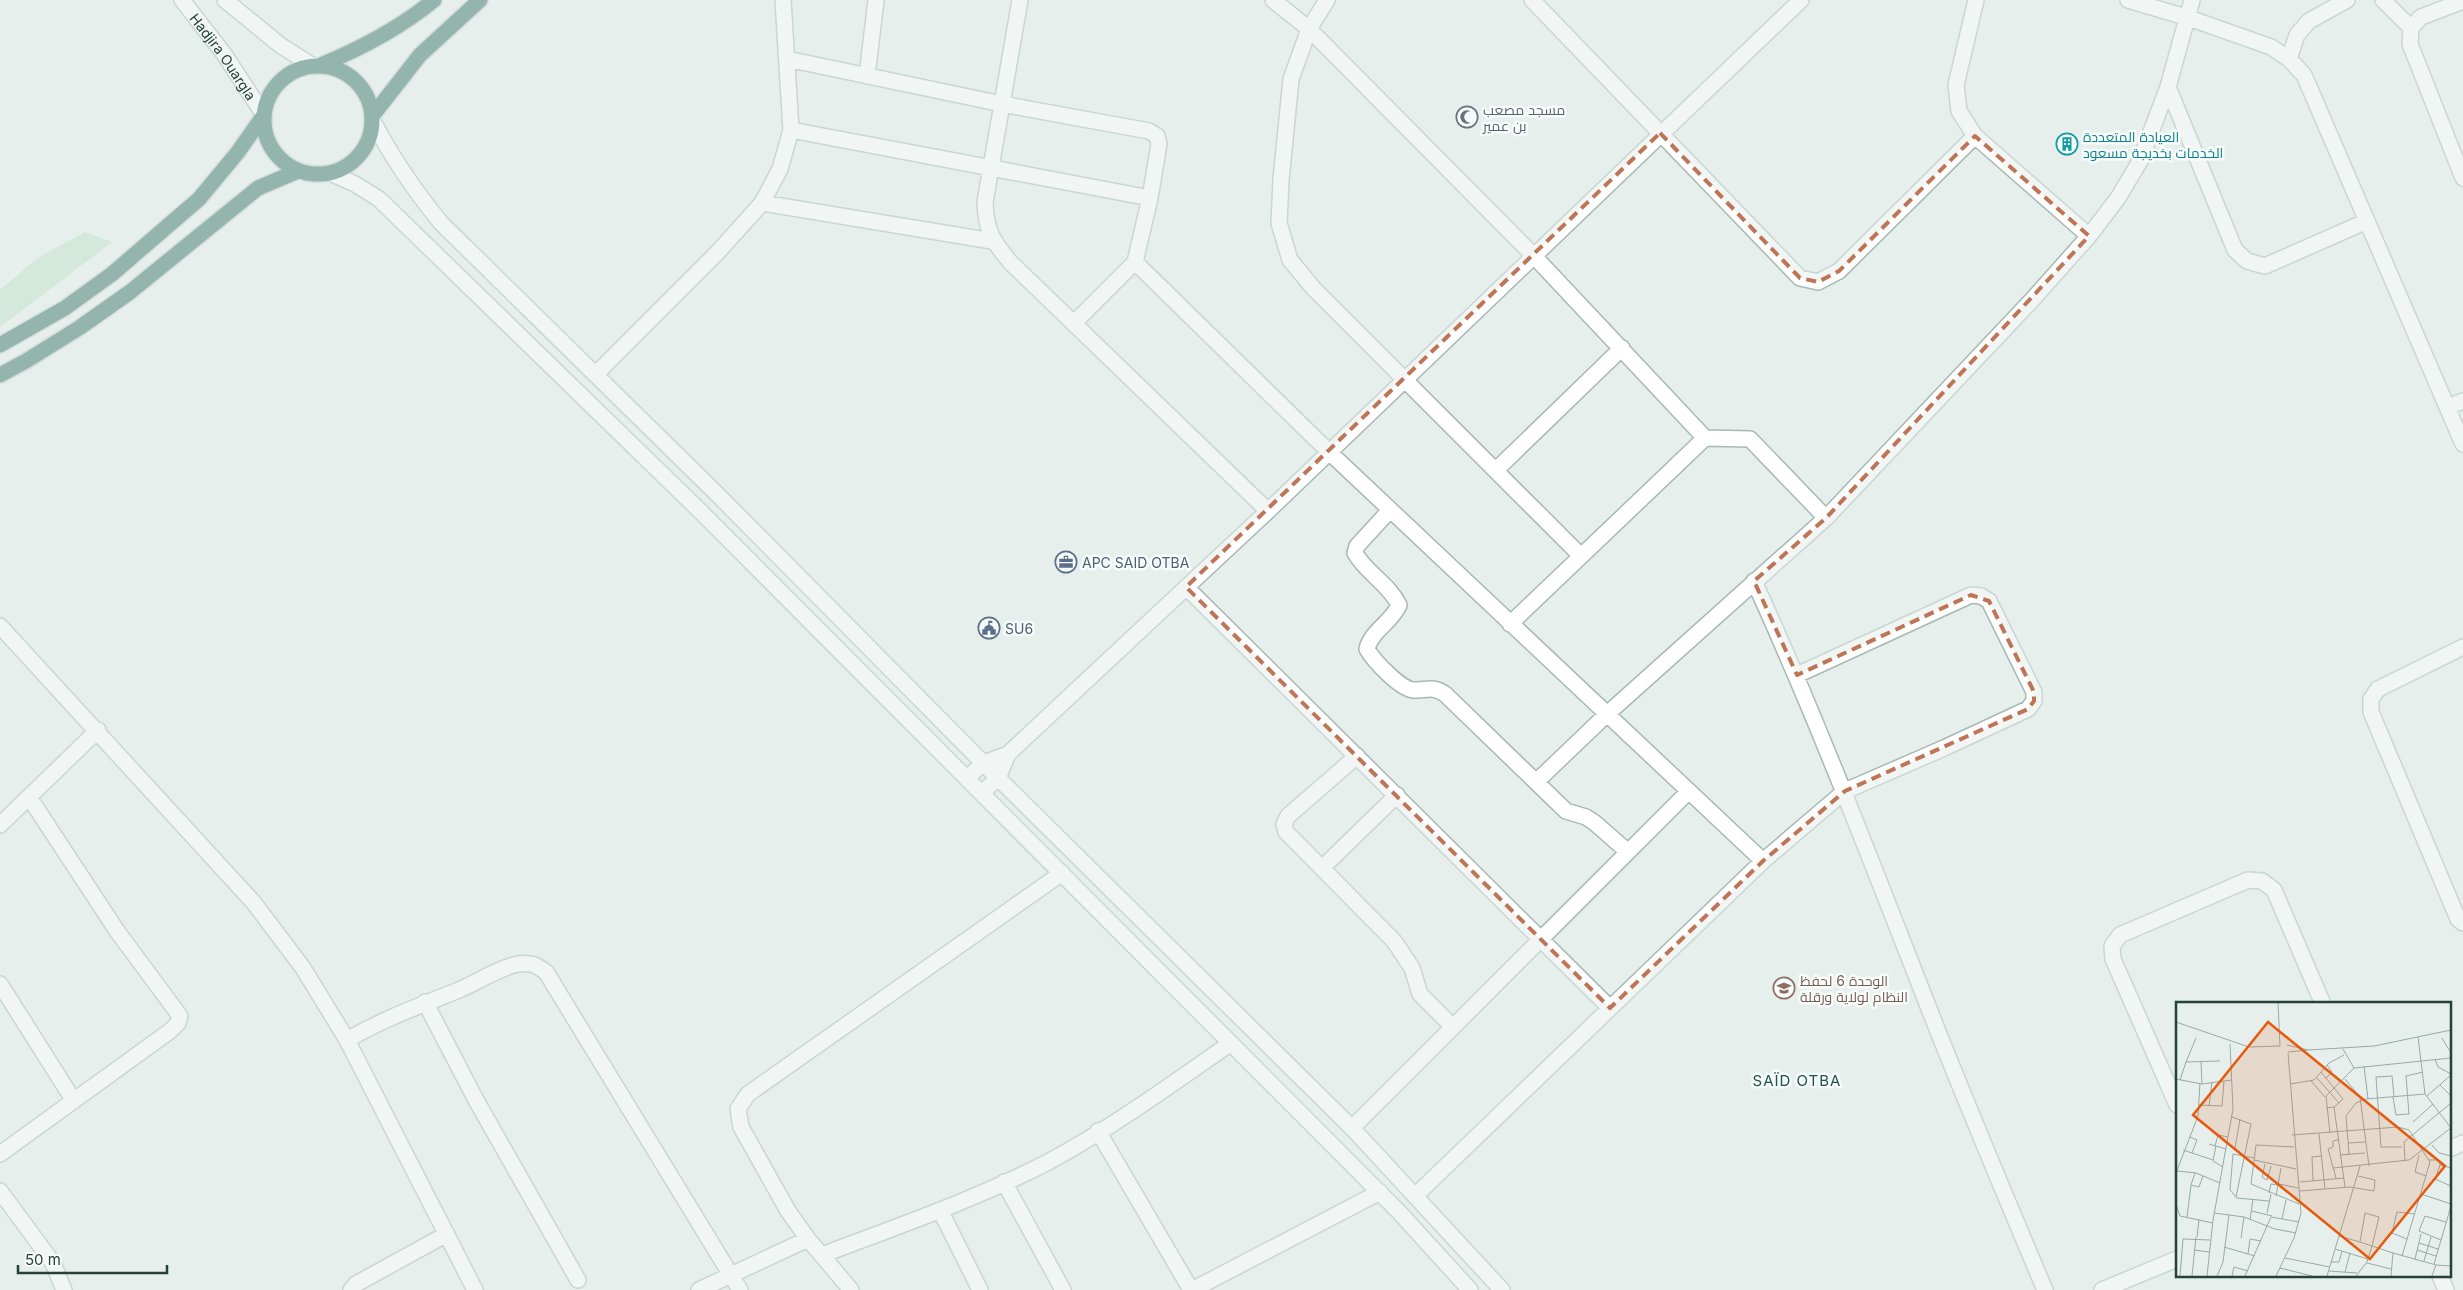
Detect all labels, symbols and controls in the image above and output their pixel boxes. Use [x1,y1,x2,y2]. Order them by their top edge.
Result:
street label: Hadjira Ouargla [187,10,260,103]
place label: مسجد مصعب بن عمير [1482,101,1565,134]
mosque icon: مسجد مصعب بن عمير [1455,105,1479,129]
place label: العيادة المتعددة الخدمات بخديجة مسعود [2083,128,2223,161]
building icon: العيادة المتعددة الخدمات بخديجة مسعود [2055,132,2079,156]
office icon: APC SAID OTBA [1054,550,1078,574]
place label: APC SAID OTBA [1082,554,1190,571]
public building icon: SU6 [977,616,1001,640]
place label: SU6 [1005,620,1033,637]
place label: الوحدة 6 لحفظ النظام لولاية ورقلة [1800,972,1908,1007]
school or university icon: الوحدة 6 لحفظ النظام لولاية ورقلة [1772,976,1796,1000]
inset map [2176,1002,2450,1278]
district label: SAÏD OTBA [1753,1071,1841,1090]
scale bar [18,1242,166,1274]
text: 50 m [25,1250,61,1269]

